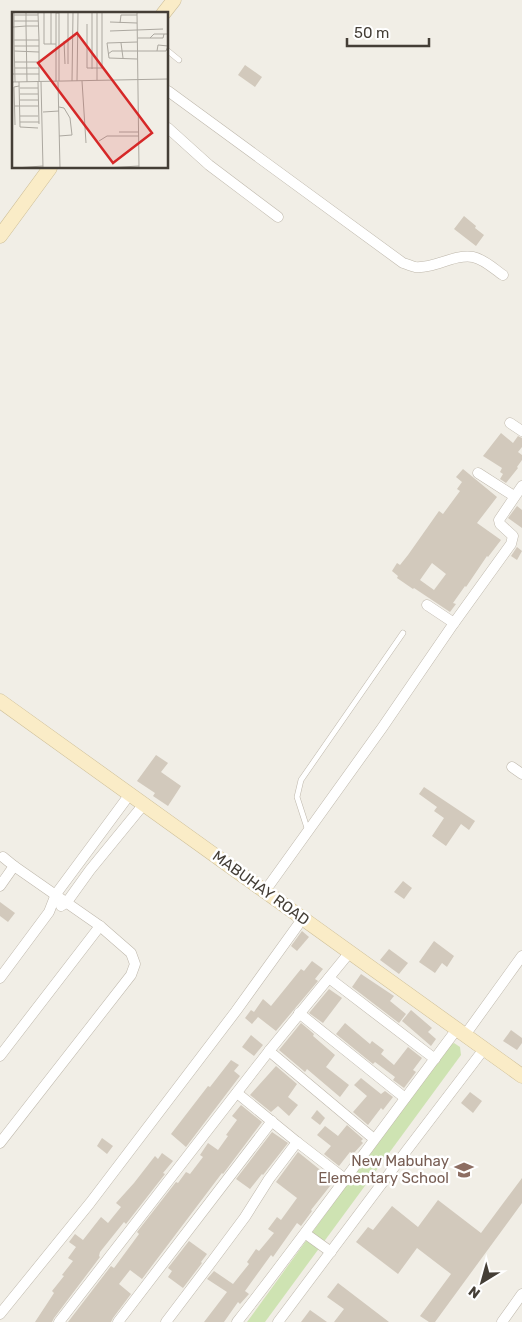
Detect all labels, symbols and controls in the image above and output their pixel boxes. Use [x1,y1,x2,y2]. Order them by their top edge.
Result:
inset map [12,12,169,169]
scale bar [347,15,430,47]
text: 50 m [354,24,389,42]
street label: MABUHAY ROAD [209,847,313,929]
place label: New Mabuhay Elementary School [318,1152,449,1187]
school or university icon: New Mabuhay Elementary School [453,1159,475,1181]
north arrow [457,1257,507,1307]
text: N [465,1282,484,1302]

